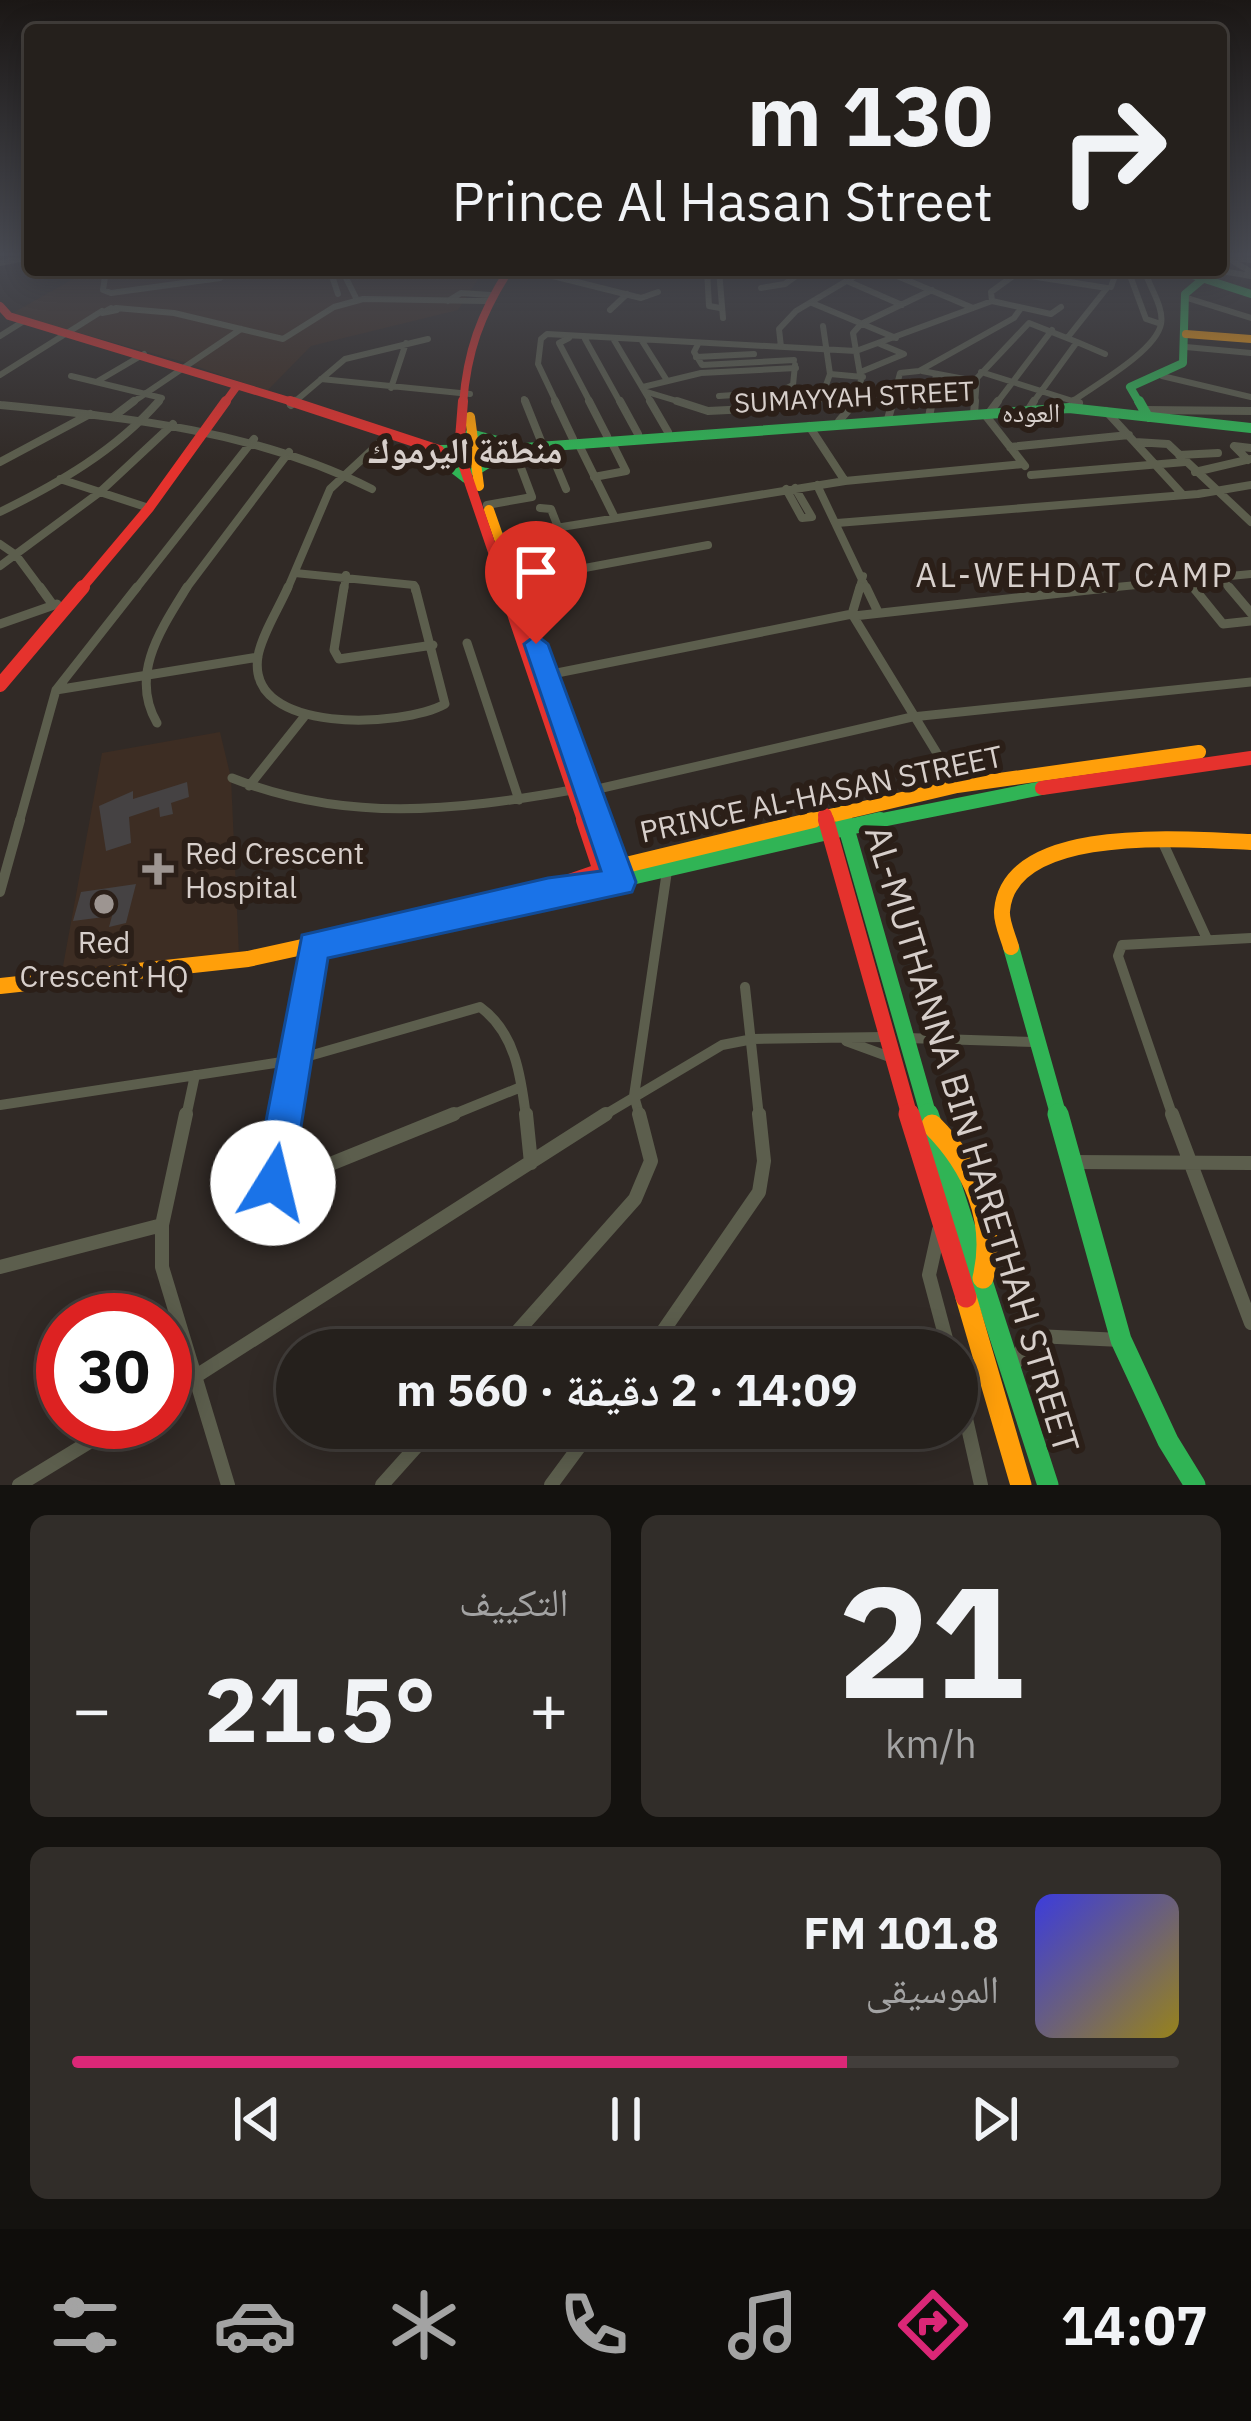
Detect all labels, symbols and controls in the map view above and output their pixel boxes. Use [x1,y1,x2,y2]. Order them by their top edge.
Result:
text: 130 m [747,60,993,169]
icon: right [1035,72,1191,228]
text: Prince Al Hasan Street [452,166,993,236]
street label: SUMAYYAH STREET [733,372,975,420]
district label: العوده [1002,394,1060,429]
district label: منطقة اليرموك [367,426,563,473]
pin [485,521,587,644]
icon: arrive [503,539,569,605]
district label: AL-WEHDAT CAMP [915,553,1235,596]
street label: PRINCE AL-HASAN STREET [636,735,1006,851]
street label: AL-MUTHANNA BIN HARETHAH STREET [855,820,1091,1458]
place label: Red Crescent Hospital [185,833,364,906]
marker: Red Crescent Hospital [142,853,174,885]
marker: Red Crescent HQ [91,891,117,917]
place label: Red Crescent HQ [19,922,189,995]
position arrow [210,1120,336,1246]
speed limit sign: 30 [36,1293,192,1449]
text: 14:09 · 2 دقيقة · 560 m [396,1360,858,1418]
text: 21 [837,1538,1024,1741]
text: التكييف [459,1576,569,1627]
text: 21.5° [204,1650,436,1767]
text: − [72,1665,112,1751]
text: + [529,1665,568,1751]
text: km/h [885,1718,977,1769]
text: 101.8 FM [803,1903,999,1961]
text: الموسيقى [866,1963,999,2014]
icon: previous [224,2086,290,2152]
icon: pause [593,2086,659,2152]
icon: next [962,2086,1028,2152]
icon: filters [43,2283,127,2367]
icon: car [213,2283,297,2367]
icon: climate [382,2283,466,2367]
icon: phone [552,2283,636,2367]
icon: music [721,2283,805,2367]
icon: directions [891,2283,975,2367]
text: 14:07 [1061,2290,1208,2360]

